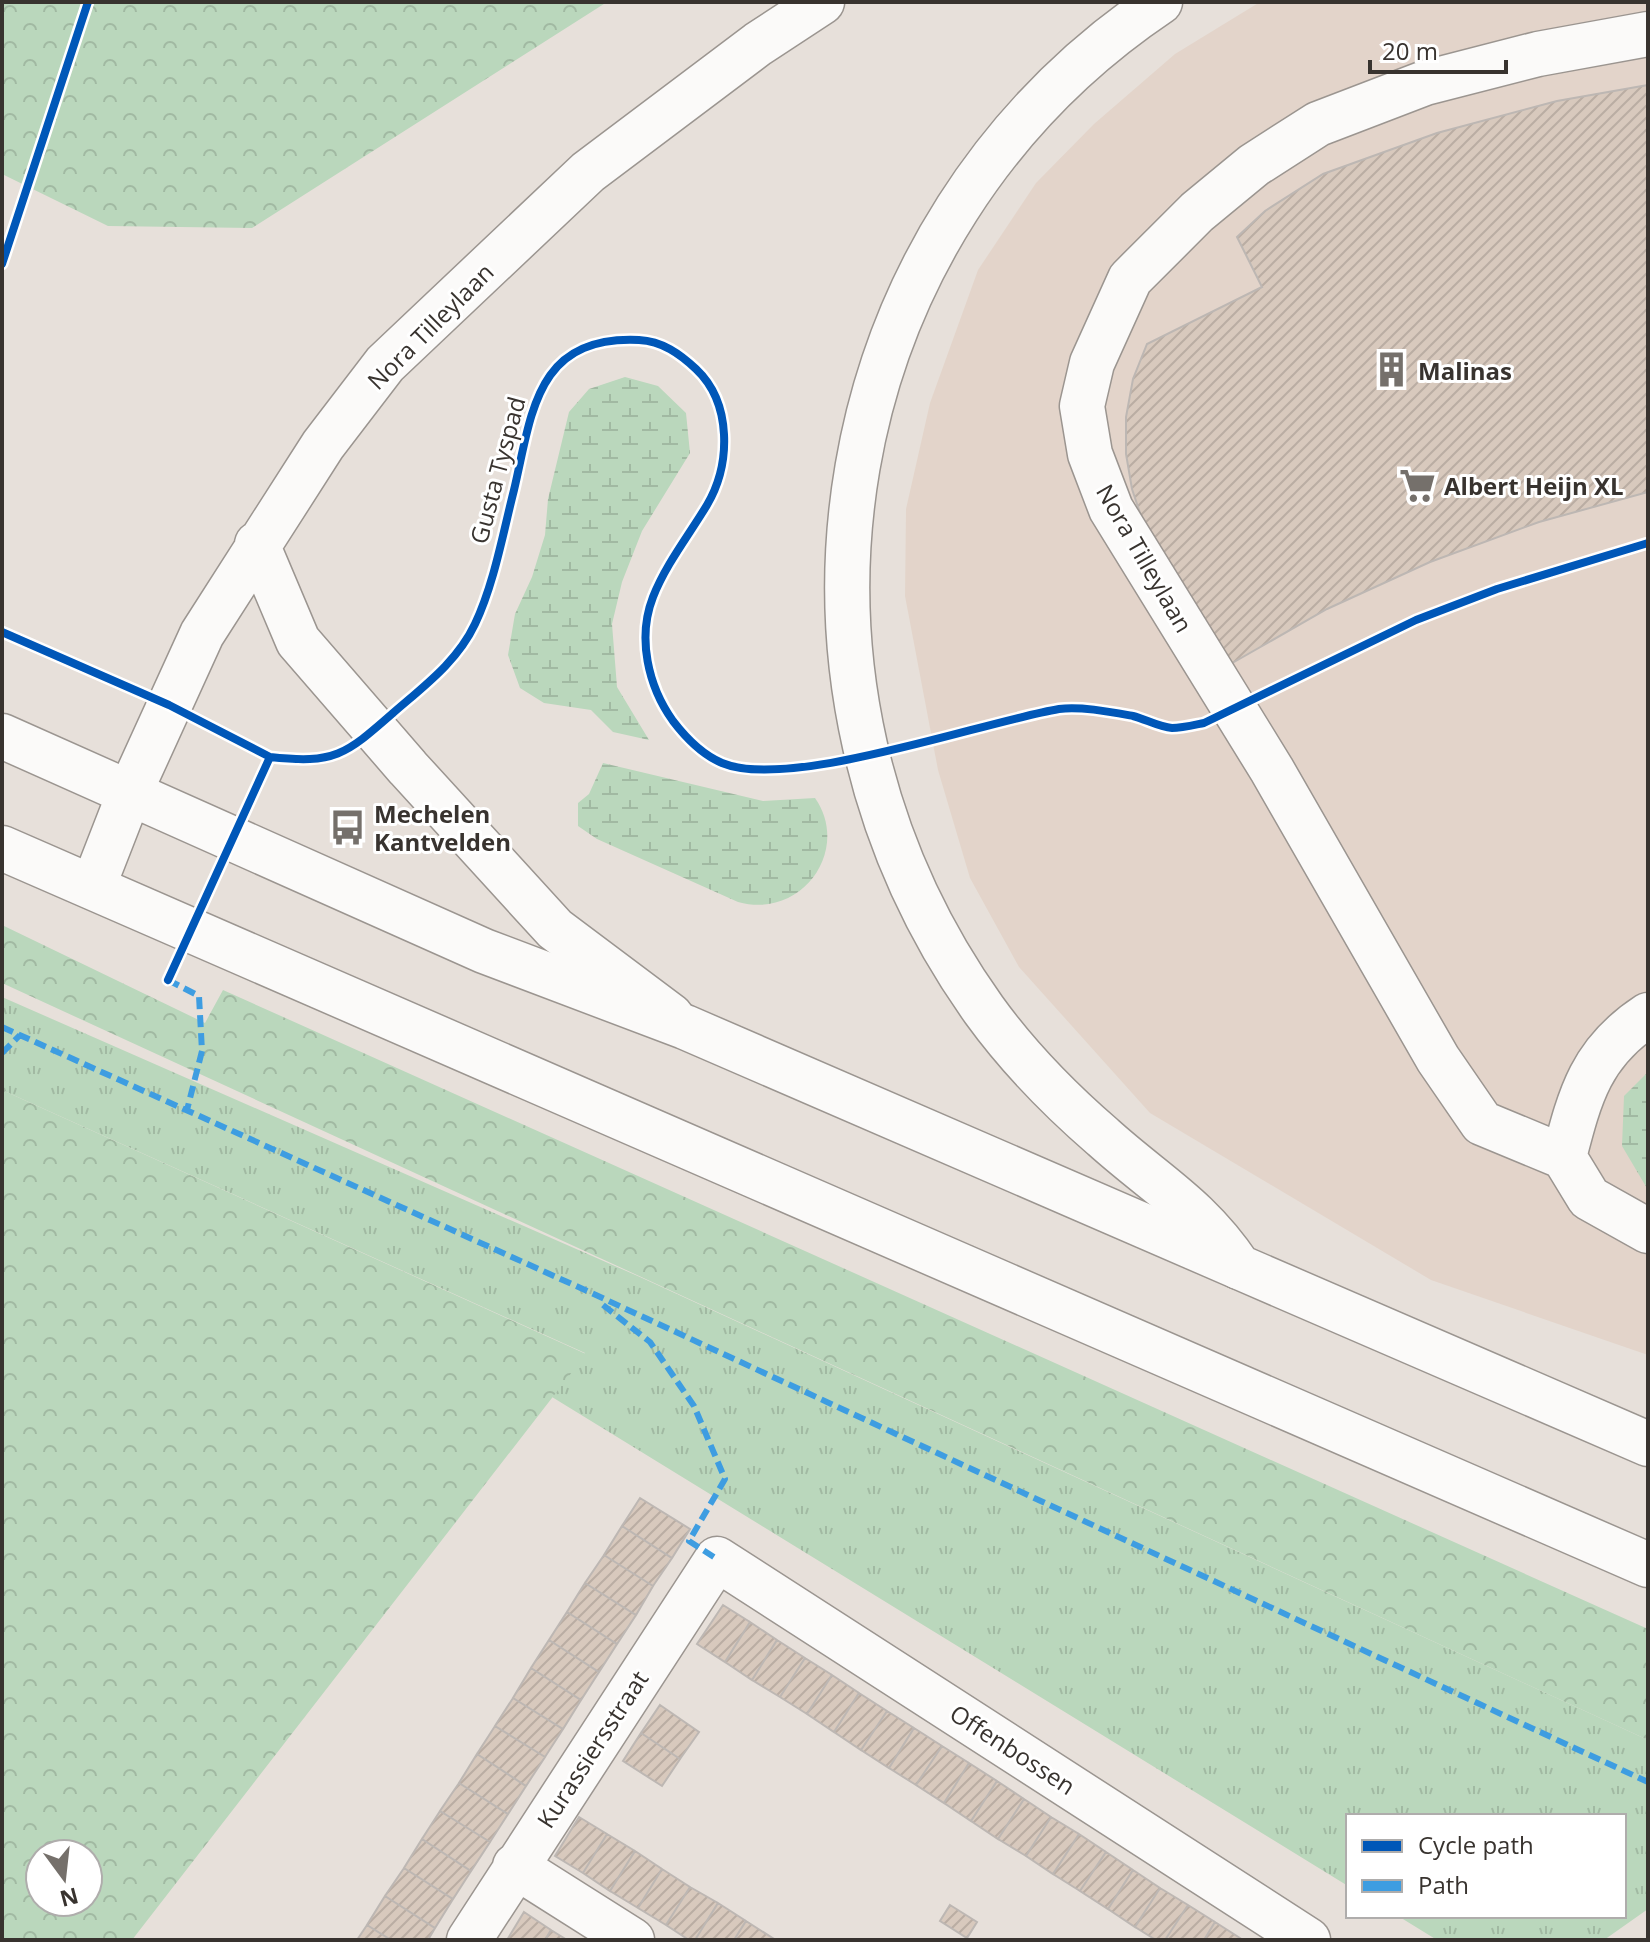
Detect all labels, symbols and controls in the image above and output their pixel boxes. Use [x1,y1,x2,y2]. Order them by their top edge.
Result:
scale bar [1370,24,1506,74]
text: 20 m [1382,34,1438,67]
street label: Nora Tilleylaan [360,256,500,396]
building icon: Malinas [1373,351,1411,389]
place label: Malinas [1418,354,1512,387]
street label: Gusta Tyspad [462,393,532,547]
supermarket icon: Albert Heijn XL [1399,466,1437,504]
place label: Albert Heijn XL [1444,469,1624,502]
street label: Nora Tilleylaan [1089,478,1201,638]
place label: Mechelen Kantvelden [374,797,511,858]
bus stop icon: Mechelen Kantvelden [329,808,367,846]
street label: Kurassiersstraat [529,1664,655,1834]
street label: Offenbossen [944,1696,1082,1802]
legend [1346,1814,1626,1918]
text: Cycle path [1418,1828,1534,1861]
north arrow [24,1838,104,1918]
text: Path [1418,1868,1469,1901]
text: N [57,1881,82,1915]

